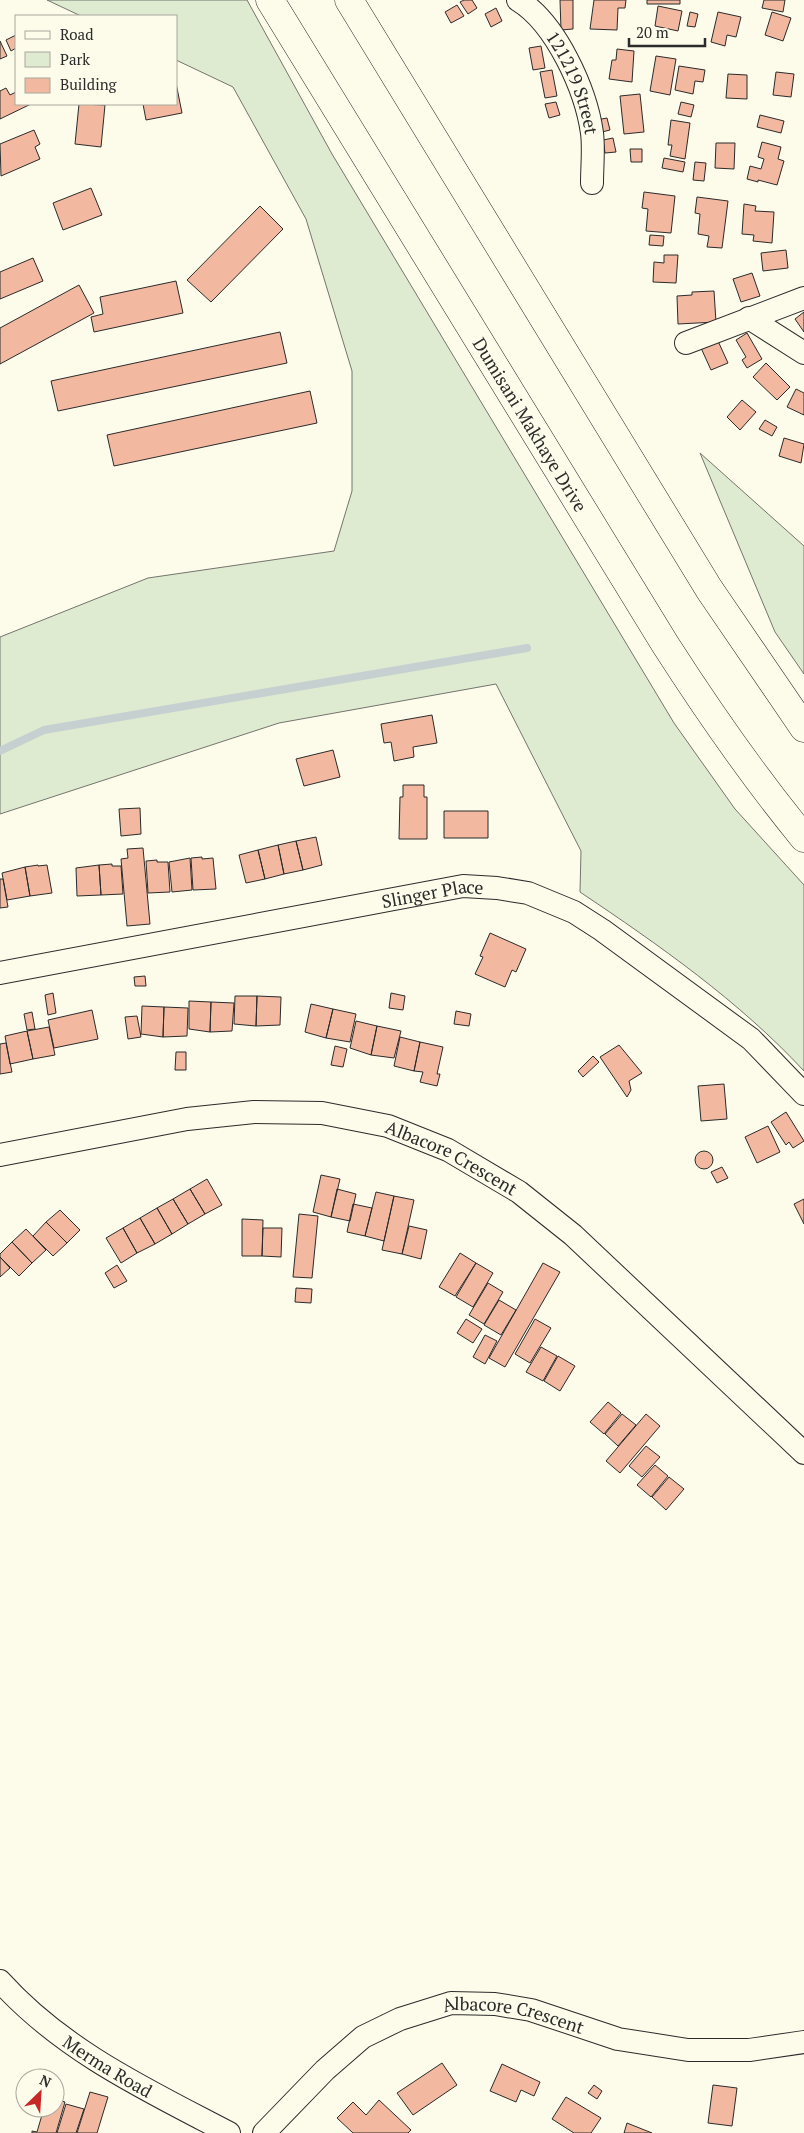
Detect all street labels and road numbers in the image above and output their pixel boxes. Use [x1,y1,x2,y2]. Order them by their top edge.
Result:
street label: 121219 Street [541,26,604,136]
street label: Dumisani Makhaye Drive [468,333,593,516]
street label: Slinger Place [379,874,484,913]
street label: Albacore Crescent [382,1114,522,1201]
street label: Albacore Crescent [439,1990,588,2039]
street label: Merma Road [58,2029,157,2103]

